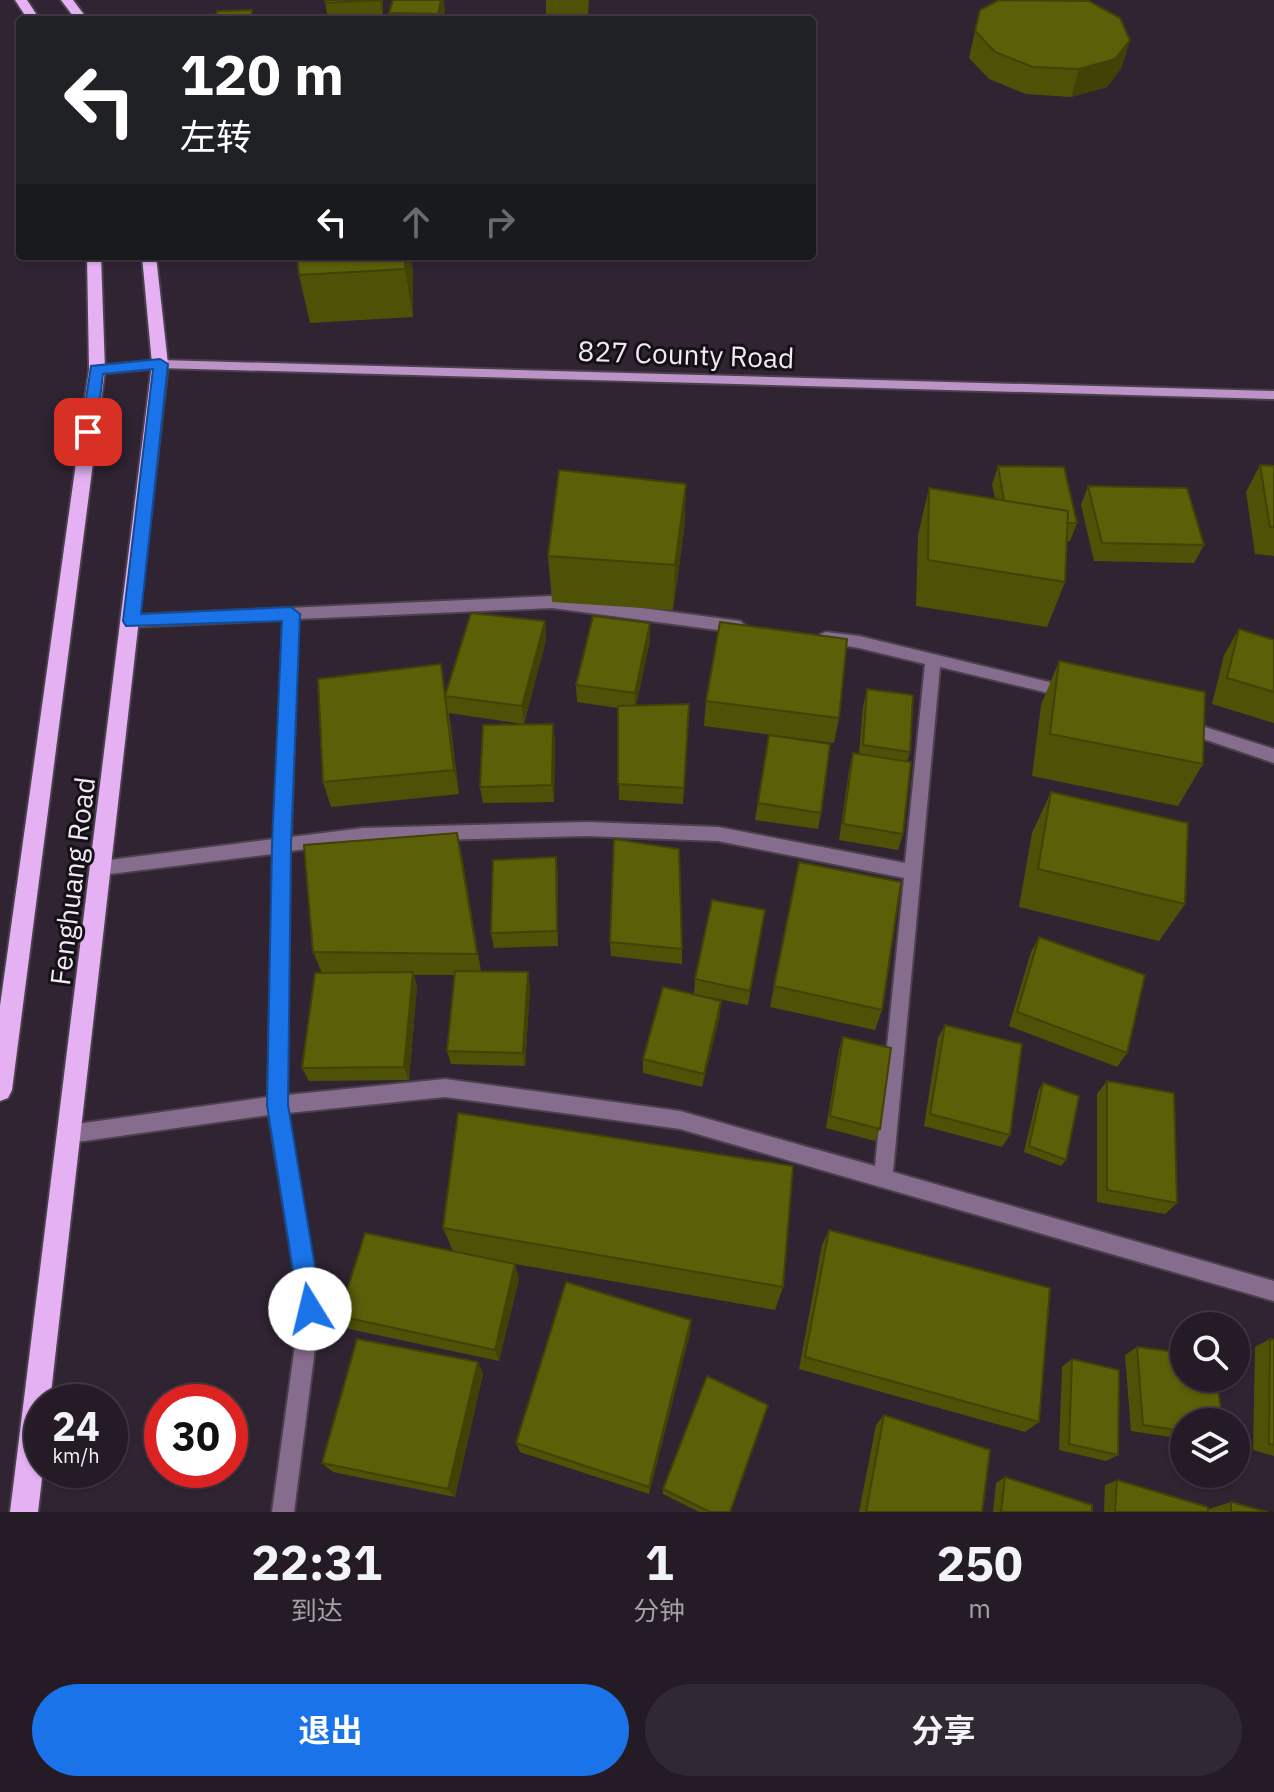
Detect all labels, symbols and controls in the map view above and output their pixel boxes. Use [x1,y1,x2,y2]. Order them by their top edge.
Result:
text: 120 m [180,38,344,110]
icon: left [48,48,152,152]
text: 左转 [180,113,252,160]
icon: left [310,200,354,244]
icon: ahead [394,200,438,244]
icon: right [478,200,522,244]
street label: 827 County Road [577,332,795,376]
pin [54,398,122,466]
icon: arrive [66,410,110,454]
street label: Fenghuang Road [41,775,103,987]
position arrow [268,1267,352,1351]
map controls [1170,1312,1250,1488]
button: search [1170,1312,1250,1392]
speed limit sign: 30 [144,1384,248,1488]
text: 24 [52,1400,100,1452]
button: layers [1170,1408,1250,1488]
text: km/h [52,1442,100,1469]
text: 22:31 [251,1531,382,1593]
text: 1 [645,1531,674,1593]
text: 250 [936,1532,1023,1594]
text: m [968,1591,991,1625]
text: 到达 [291,1593,343,1627]
text: 分钟 [633,1593,685,1627]
button: 退出 [32,1684,629,1776]
button: 分享 [645,1684,1242,1776]

